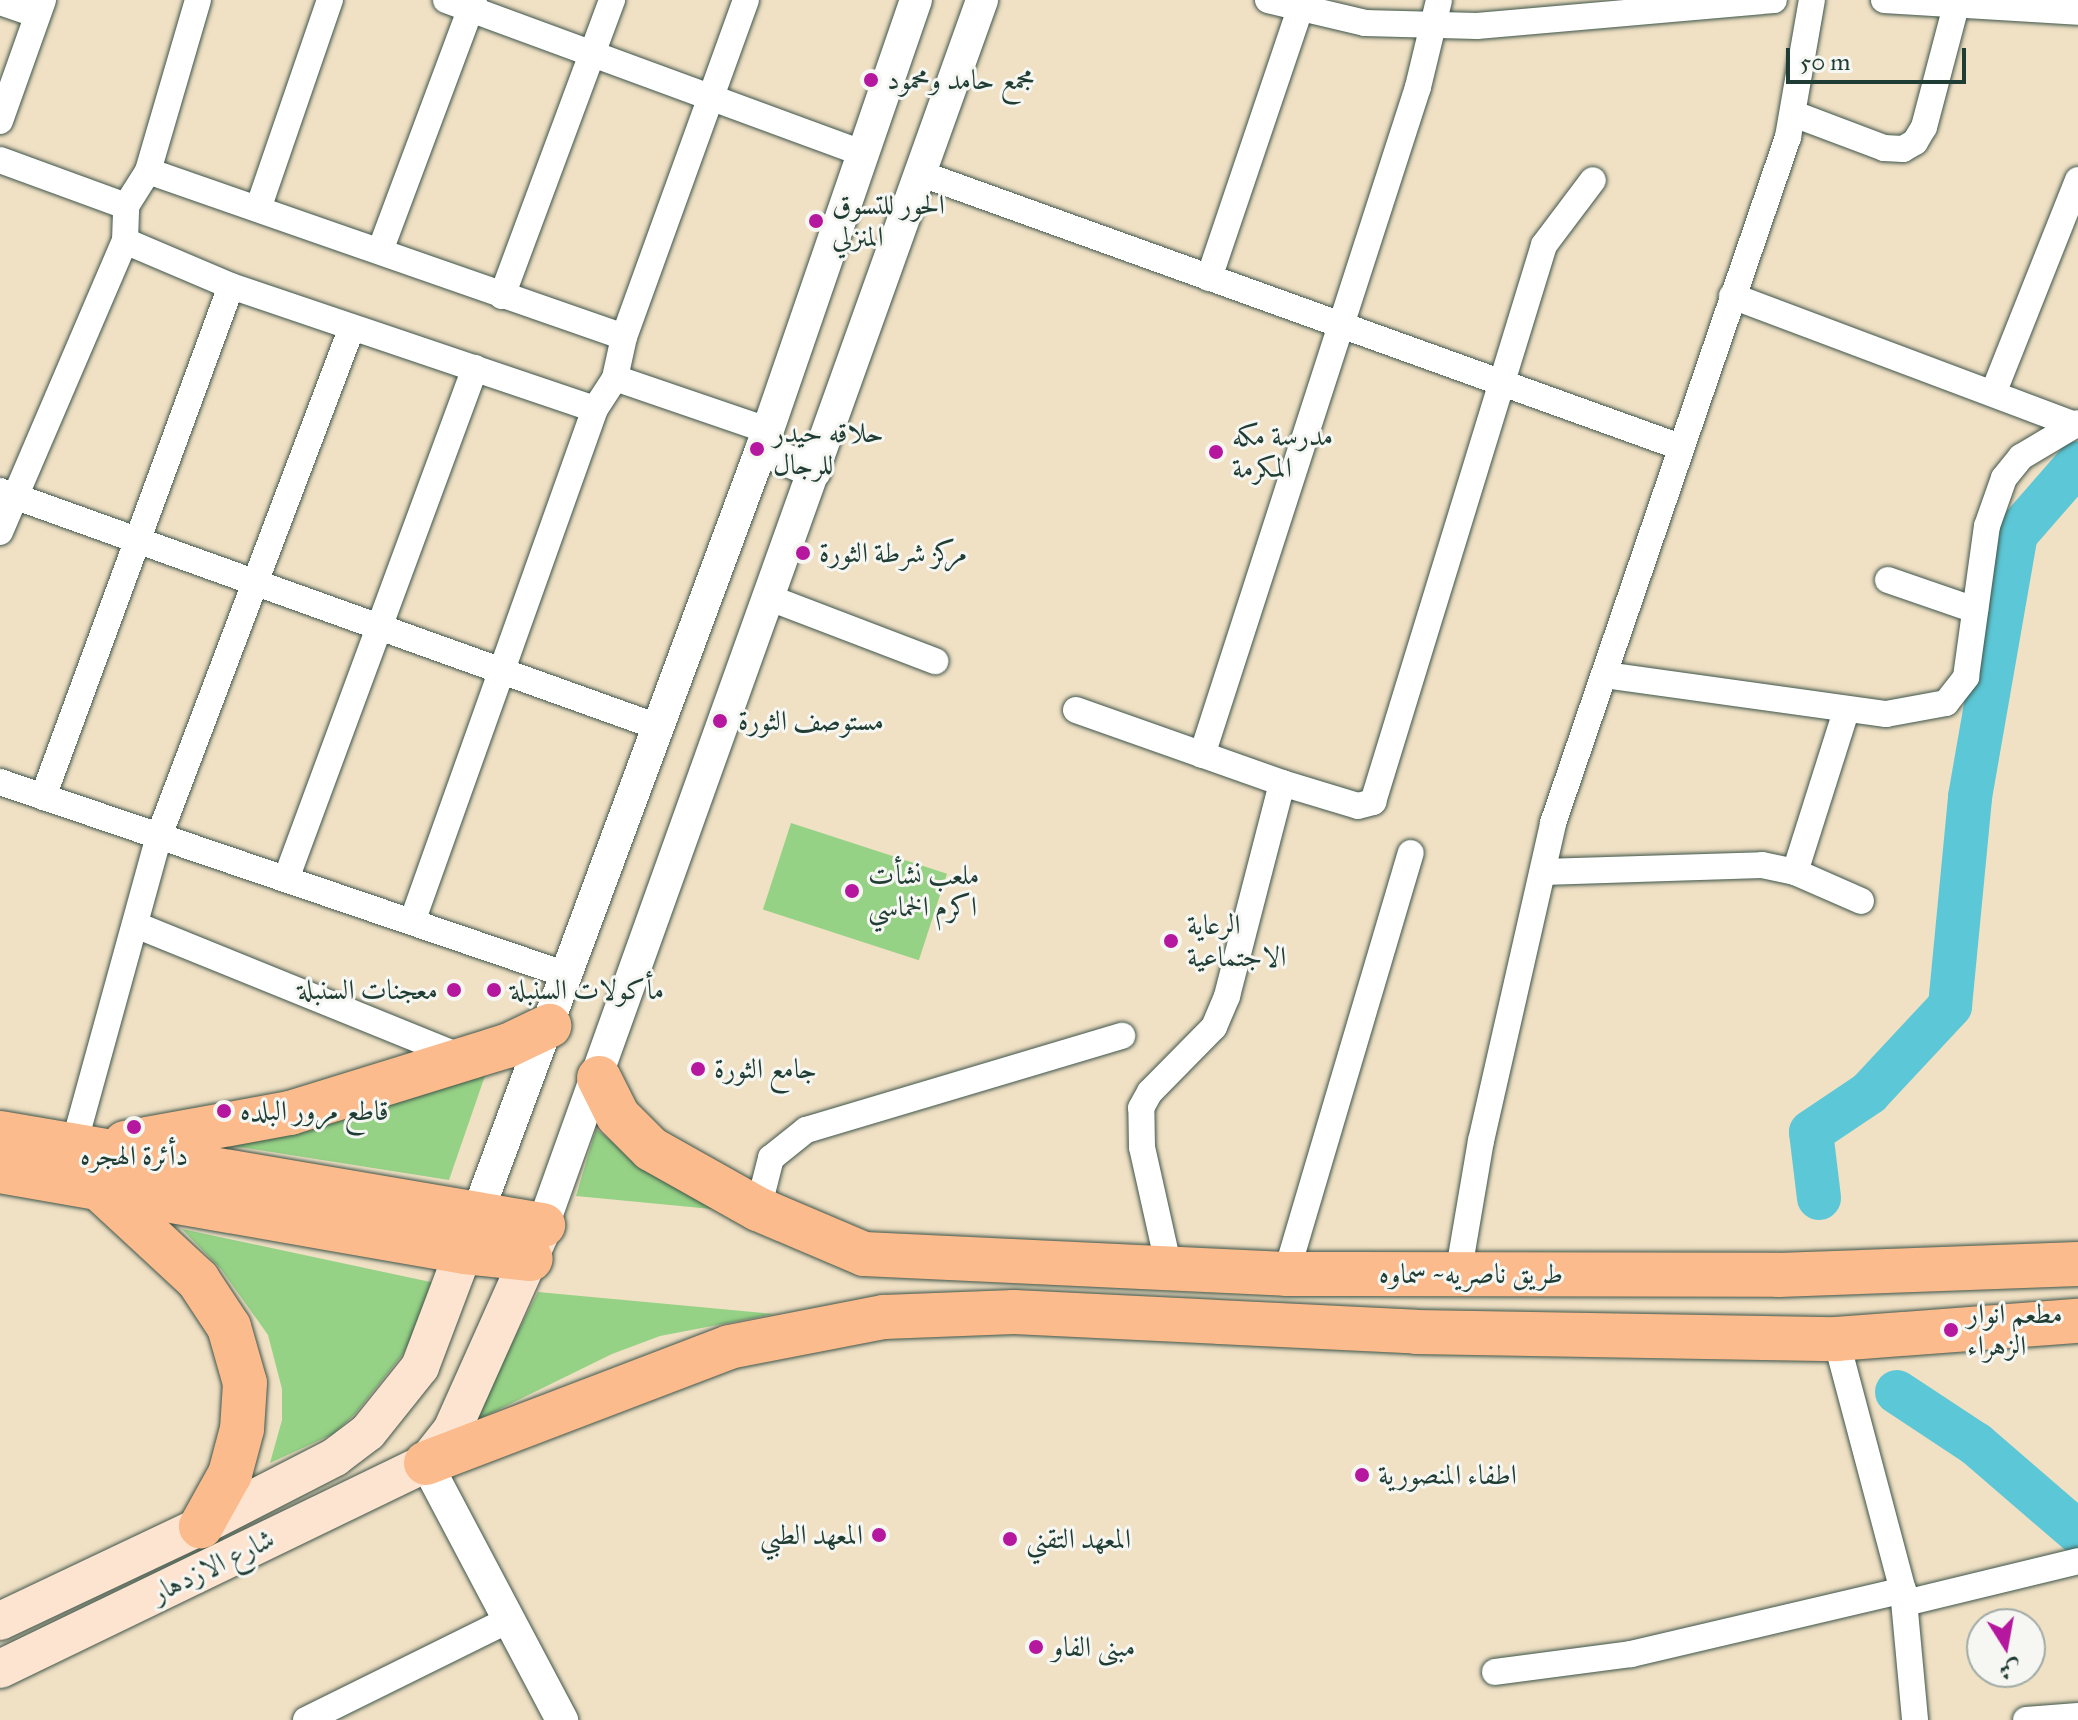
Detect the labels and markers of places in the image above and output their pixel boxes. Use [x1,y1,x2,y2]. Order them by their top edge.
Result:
place label: مجمع حامد ومحمود [887,63,1035,97]
marker: مجمع حامد ومحمود [862,71,880,89]
place label: الحور للتسوق المنزلي [832,188,945,254]
marker: الحور للتسوق المنزلي [807,212,825,230]
place label: حلاقه حيدر للرجال [773,416,884,482]
place label: مدرسة مكه المكرمة [1232,419,1333,485]
marker: حلاقه حيدر للرجال [748,440,766,458]
marker: مدرسة مكه المكرمة [1207,443,1225,461]
place label: مركز شرطة الثورة [819,536,967,570]
marker: مركز شرطة الثورة [794,544,812,562]
place label: مستوصف الثورة [738,704,884,738]
marker: مستوصف الثورة [709,710,731,732]
place label: ملعب نشأت اكرم الخماسي [868,858,979,924]
marker: ملعب نشأت اكرم الخماسي [843,882,861,900]
place label: الرعاية الاجتماعية [1187,908,1286,974]
marker: الرعاية الاجتماعية [1162,932,1180,950]
place label: معجنات السنبلة [297,973,438,1007]
place label: مأكولات السنبلة [510,973,664,1007]
marker: معجنات السنبلة [445,981,463,999]
marker: مأكولات السنبلة [485,981,503,999]
place label: جامع الثورة [714,1052,817,1086]
marker: جامع الثورة [689,1060,707,1078]
place label: قاطع مرور البلده [240,1094,389,1128]
marker: قاطع مرور البلده [215,1102,233,1120]
marker: دأئرة الهجره [125,1118,143,1136]
place label: دأئرة الهجره [80,1139,188,1173]
place label: مطعم انوار الزهراء [1967,1297,2063,1363]
marker: مطعم انوار الزهراء [1942,1321,1960,1339]
place label: اطفاء المنصورية [1378,1458,1517,1492]
marker: اطفاء المنصورية [1353,1466,1371,1484]
place label: المعهد الطبي [760,1518,863,1552]
place label: المعهد التقني [1026,1522,1131,1556]
marker: المعهد الطبي [870,1526,888,1544]
marker: المعهد التقني [1001,1530,1019,1548]
place label: مبنى الفاو [1052,1630,1135,1664]
marker: مبنى الفاو [1027,1638,1045,1656]

